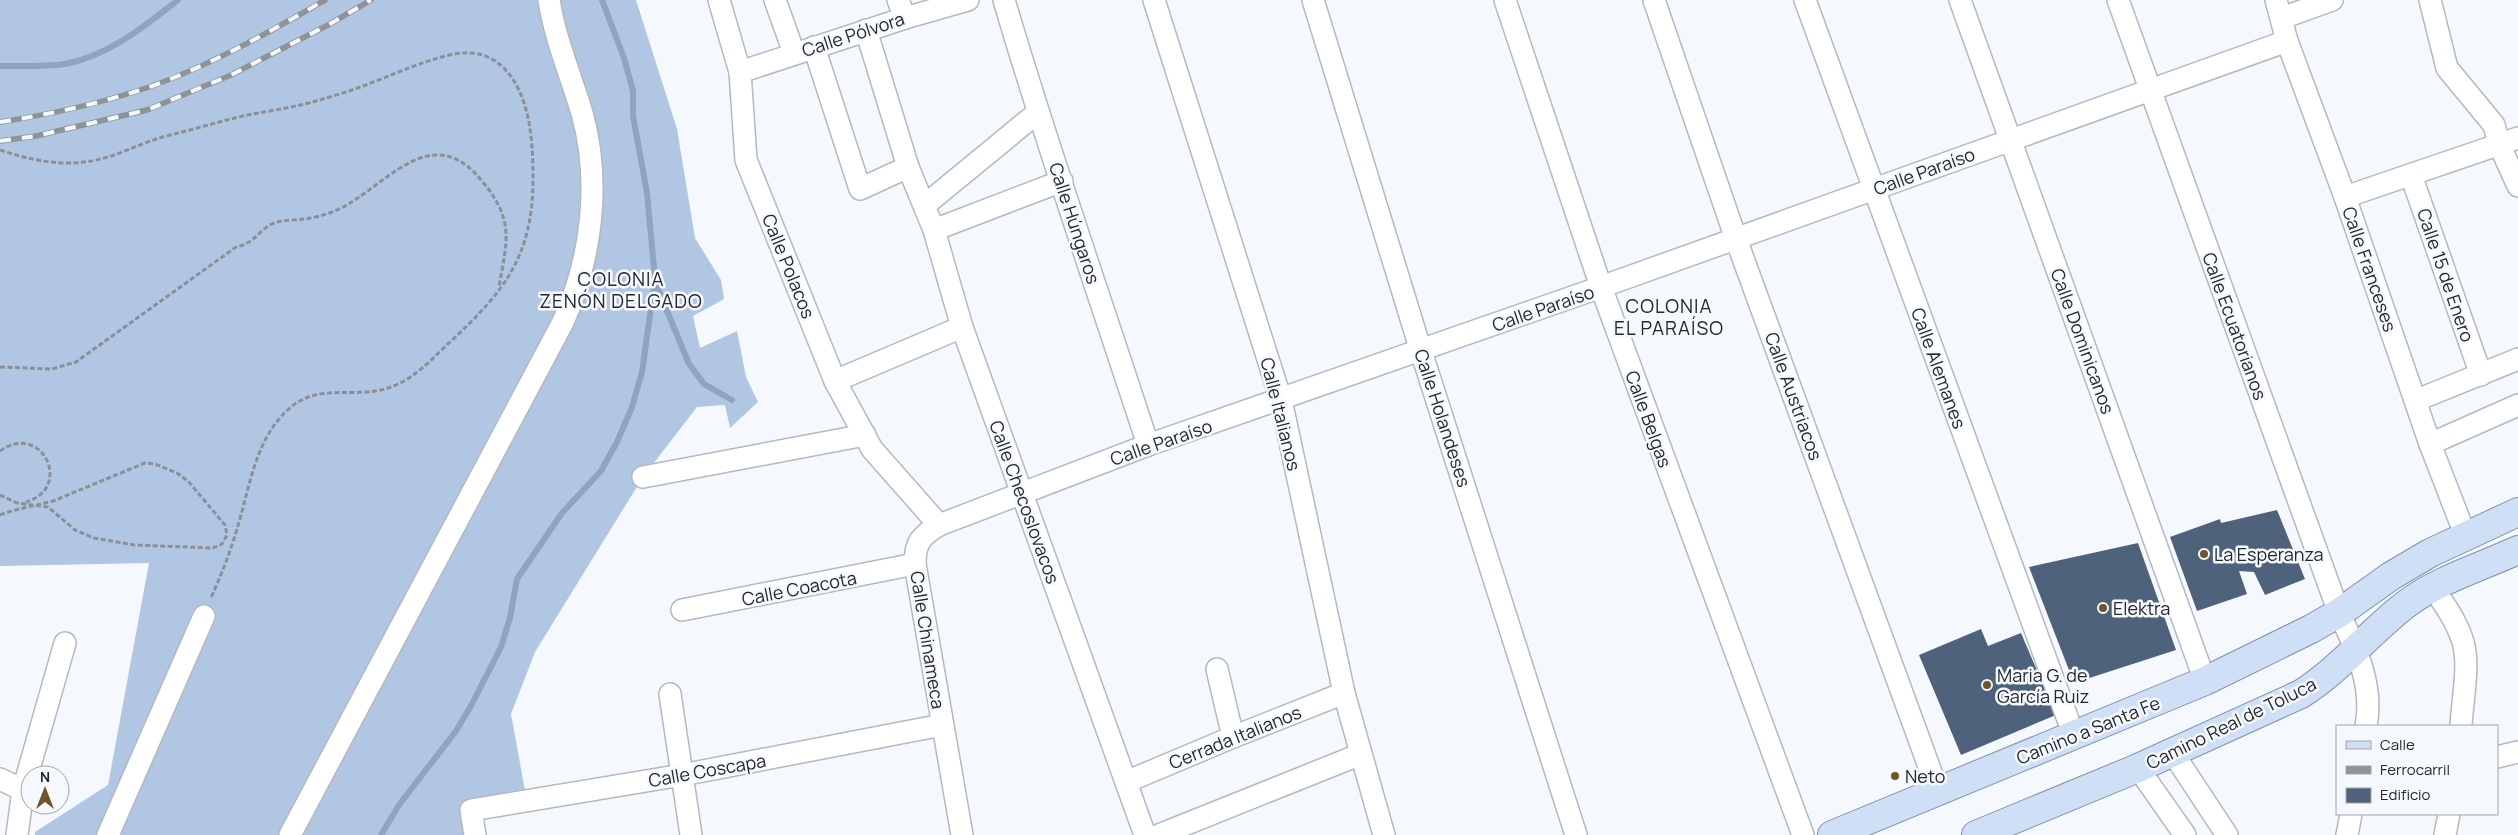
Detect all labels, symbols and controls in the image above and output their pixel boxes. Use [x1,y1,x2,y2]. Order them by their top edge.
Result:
street label: Calle Pólvora [799,6,907,62]
street label: Calle Paraíso [1870,142,1978,200]
street label: Calle Húngaros [1044,159,1106,287]
street label: Calle Franceses [2337,203,2403,335]
street label: Calle 15 de Enero [2412,205,2480,345]
street label: Calle Polacos [757,210,821,322]
street label: Calle Ecuatorianos [2197,249,2273,403]
street label: Calle Dominicanos [2046,265,2120,417]
district label: COLONIA ZENÓN DELGADO [539,266,703,314]
street label: Calle Paraíso [1489,279,1597,337]
district label: COLONIA EL PARAÍSO [1614,293,1724,341]
street label: Calle Alemanes [1906,304,1972,432]
street label: Calle Austriacos [1760,329,1828,463]
street label: Calle Holandeses [1409,346,1477,490]
street label: Calle Italianos [1255,355,1307,473]
street label: Calle Belgas [1620,367,1678,471]
street label: Calle Paraíso [1107,413,1215,471]
street label: Calle Checoslovacos [984,417,1066,587]
place label: La Esperanza [2214,542,2324,566]
marker: La Esperanza [2198,548,2210,560]
street label: Calle Coacota [740,565,858,611]
street label: Calle Chinameca [905,569,951,711]
place label: Elektra [2113,596,2170,620]
marker: Elektra [2097,602,2109,614]
place label: Maria G. de García Ruiz [1997,663,2089,708]
street label: Camino Real de Toluca [2142,671,2320,775]
marker: Maria G. de García Ruiz [1981,679,1993,691]
street label: Camino a Santa Fe [2013,690,2163,770]
street label: Cerrada Italianos [1165,700,1305,774]
legend [2336,725,2498,815]
text: Calle [2380,734,2415,755]
street label: Calle Coscapa [646,748,768,792]
text: Ferrocarril [2380,759,2450,780]
place label: Neto [1905,764,1945,788]
north arrow [20,765,70,815]
text: N [40,767,50,786]
marker: Neto [1889,770,1901,782]
text: Edificio [2380,784,2431,805]

